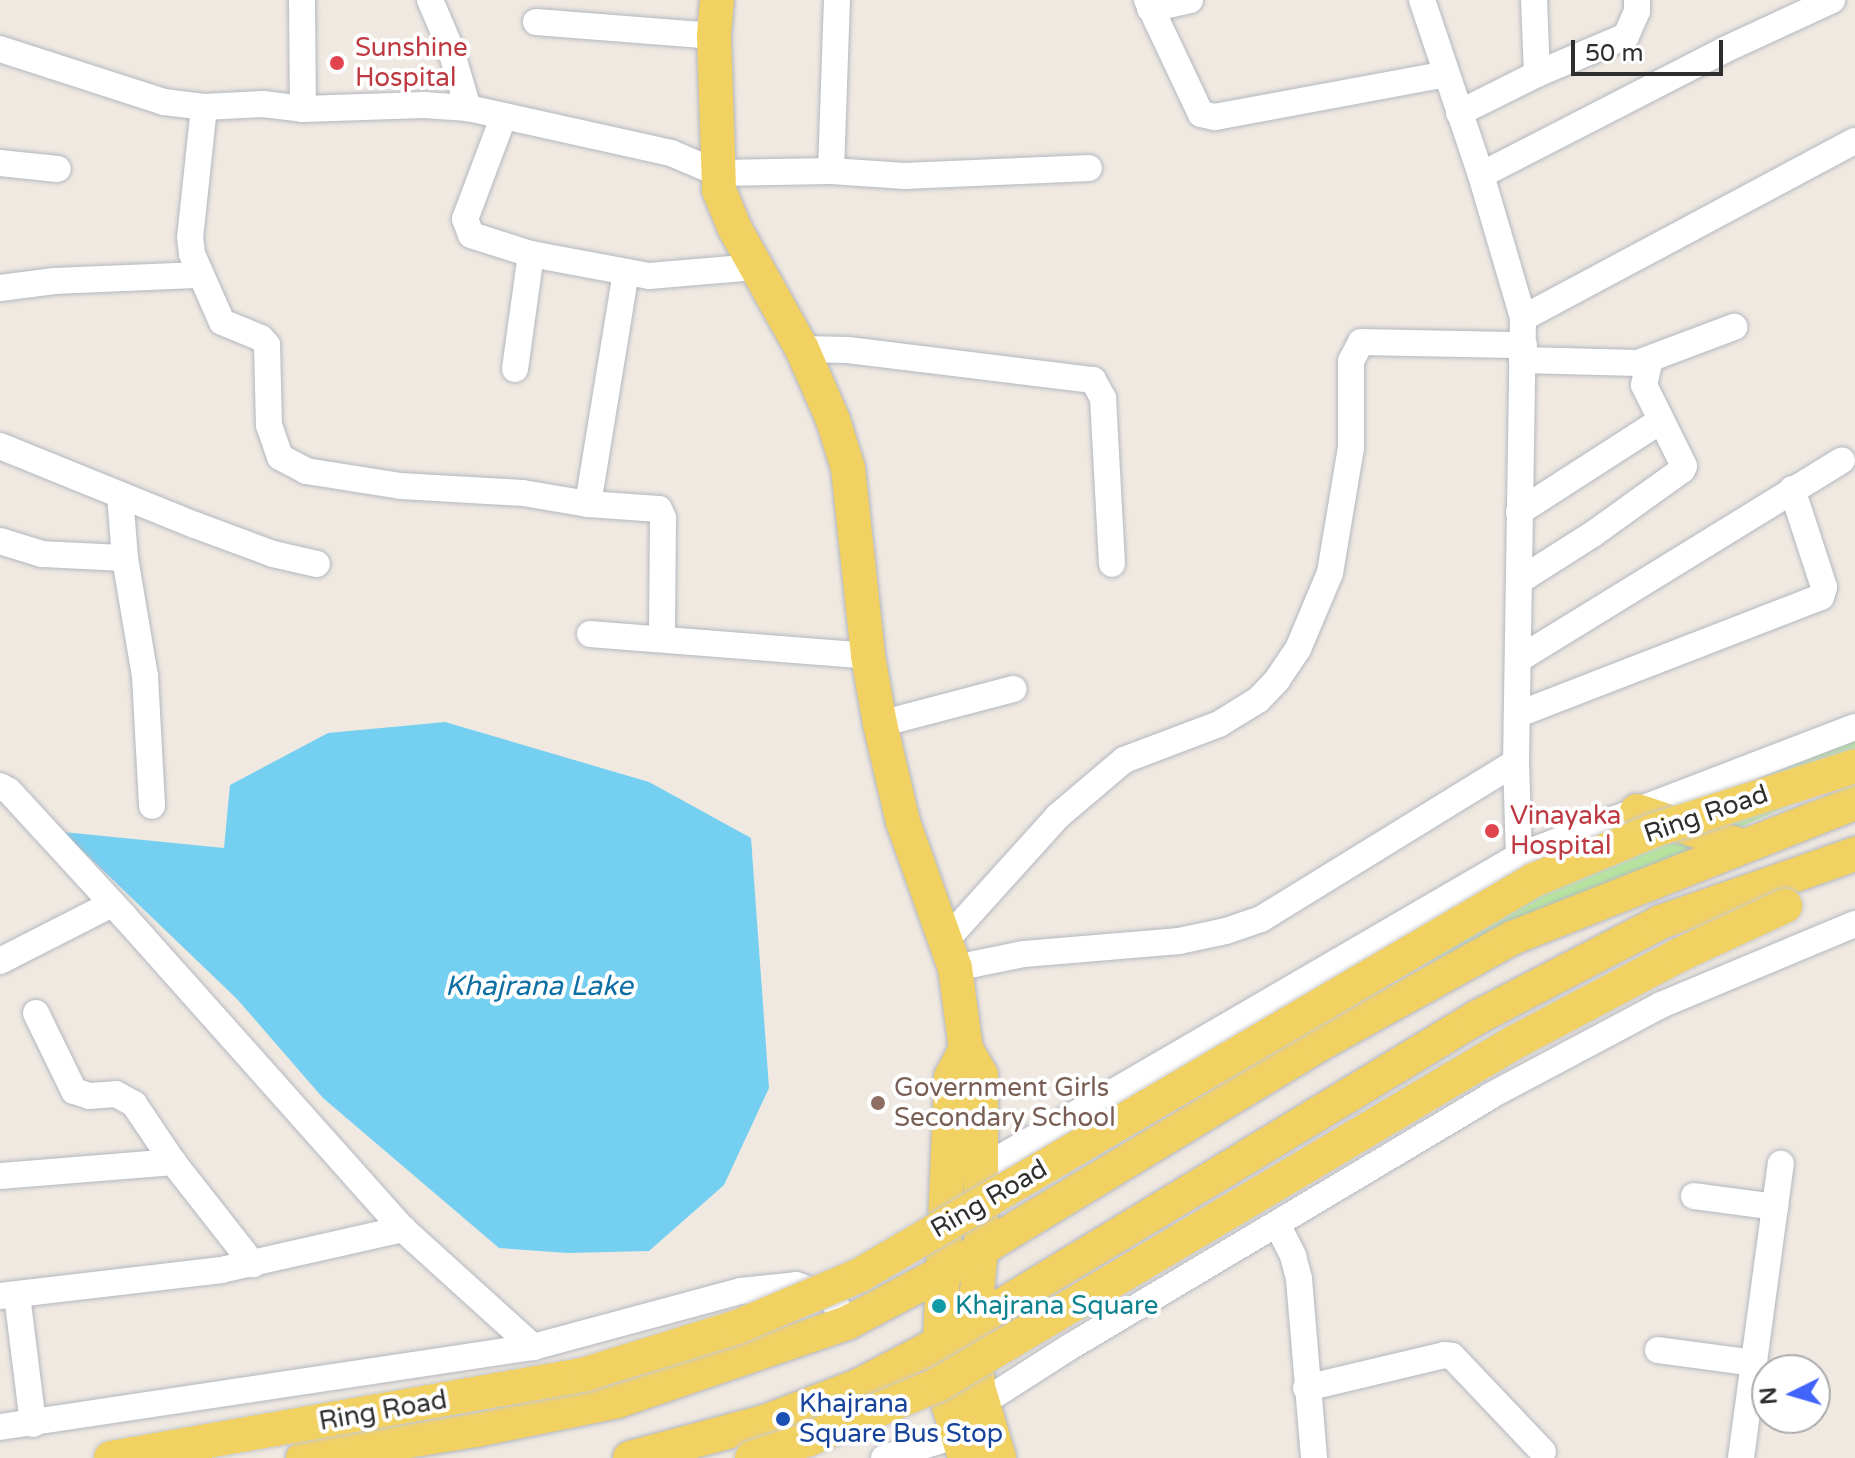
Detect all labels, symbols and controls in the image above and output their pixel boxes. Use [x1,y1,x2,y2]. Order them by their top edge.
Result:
scale bar [1575,24,1727,74]
place label: Sunshine Hospital [355,32,468,94]
text: 50 m [1585,39,1643,68]
marker: Sunshine Hospital [326,52,348,74]
street label: Ring Road [1640,778,1772,850]
place label: Vinayaka Hospital [1510,800,1621,862]
marker: Vinayaka Hospital [1481,820,1503,842]
water label: Khajrana Lake [445,969,633,1003]
place label: Government Girls Secondary School [894,1072,1116,1134]
marker: Government Girls Secondary School [869,1094,887,1112]
street label: Ring Road [925,1153,1053,1245]
place label: Khajrana Square [955,1290,1158,1322]
marker: Khajrana Square [930,1297,948,1315]
north arrow [1751,1354,1831,1434]
street label: Ring Road [317,1384,449,1438]
text: N [1755,1386,1783,1406]
place label: Khajrana Square Bus Stop [799,1388,1003,1450]
marker: Khajrana Square Bus Stop [774,1410,792,1428]

